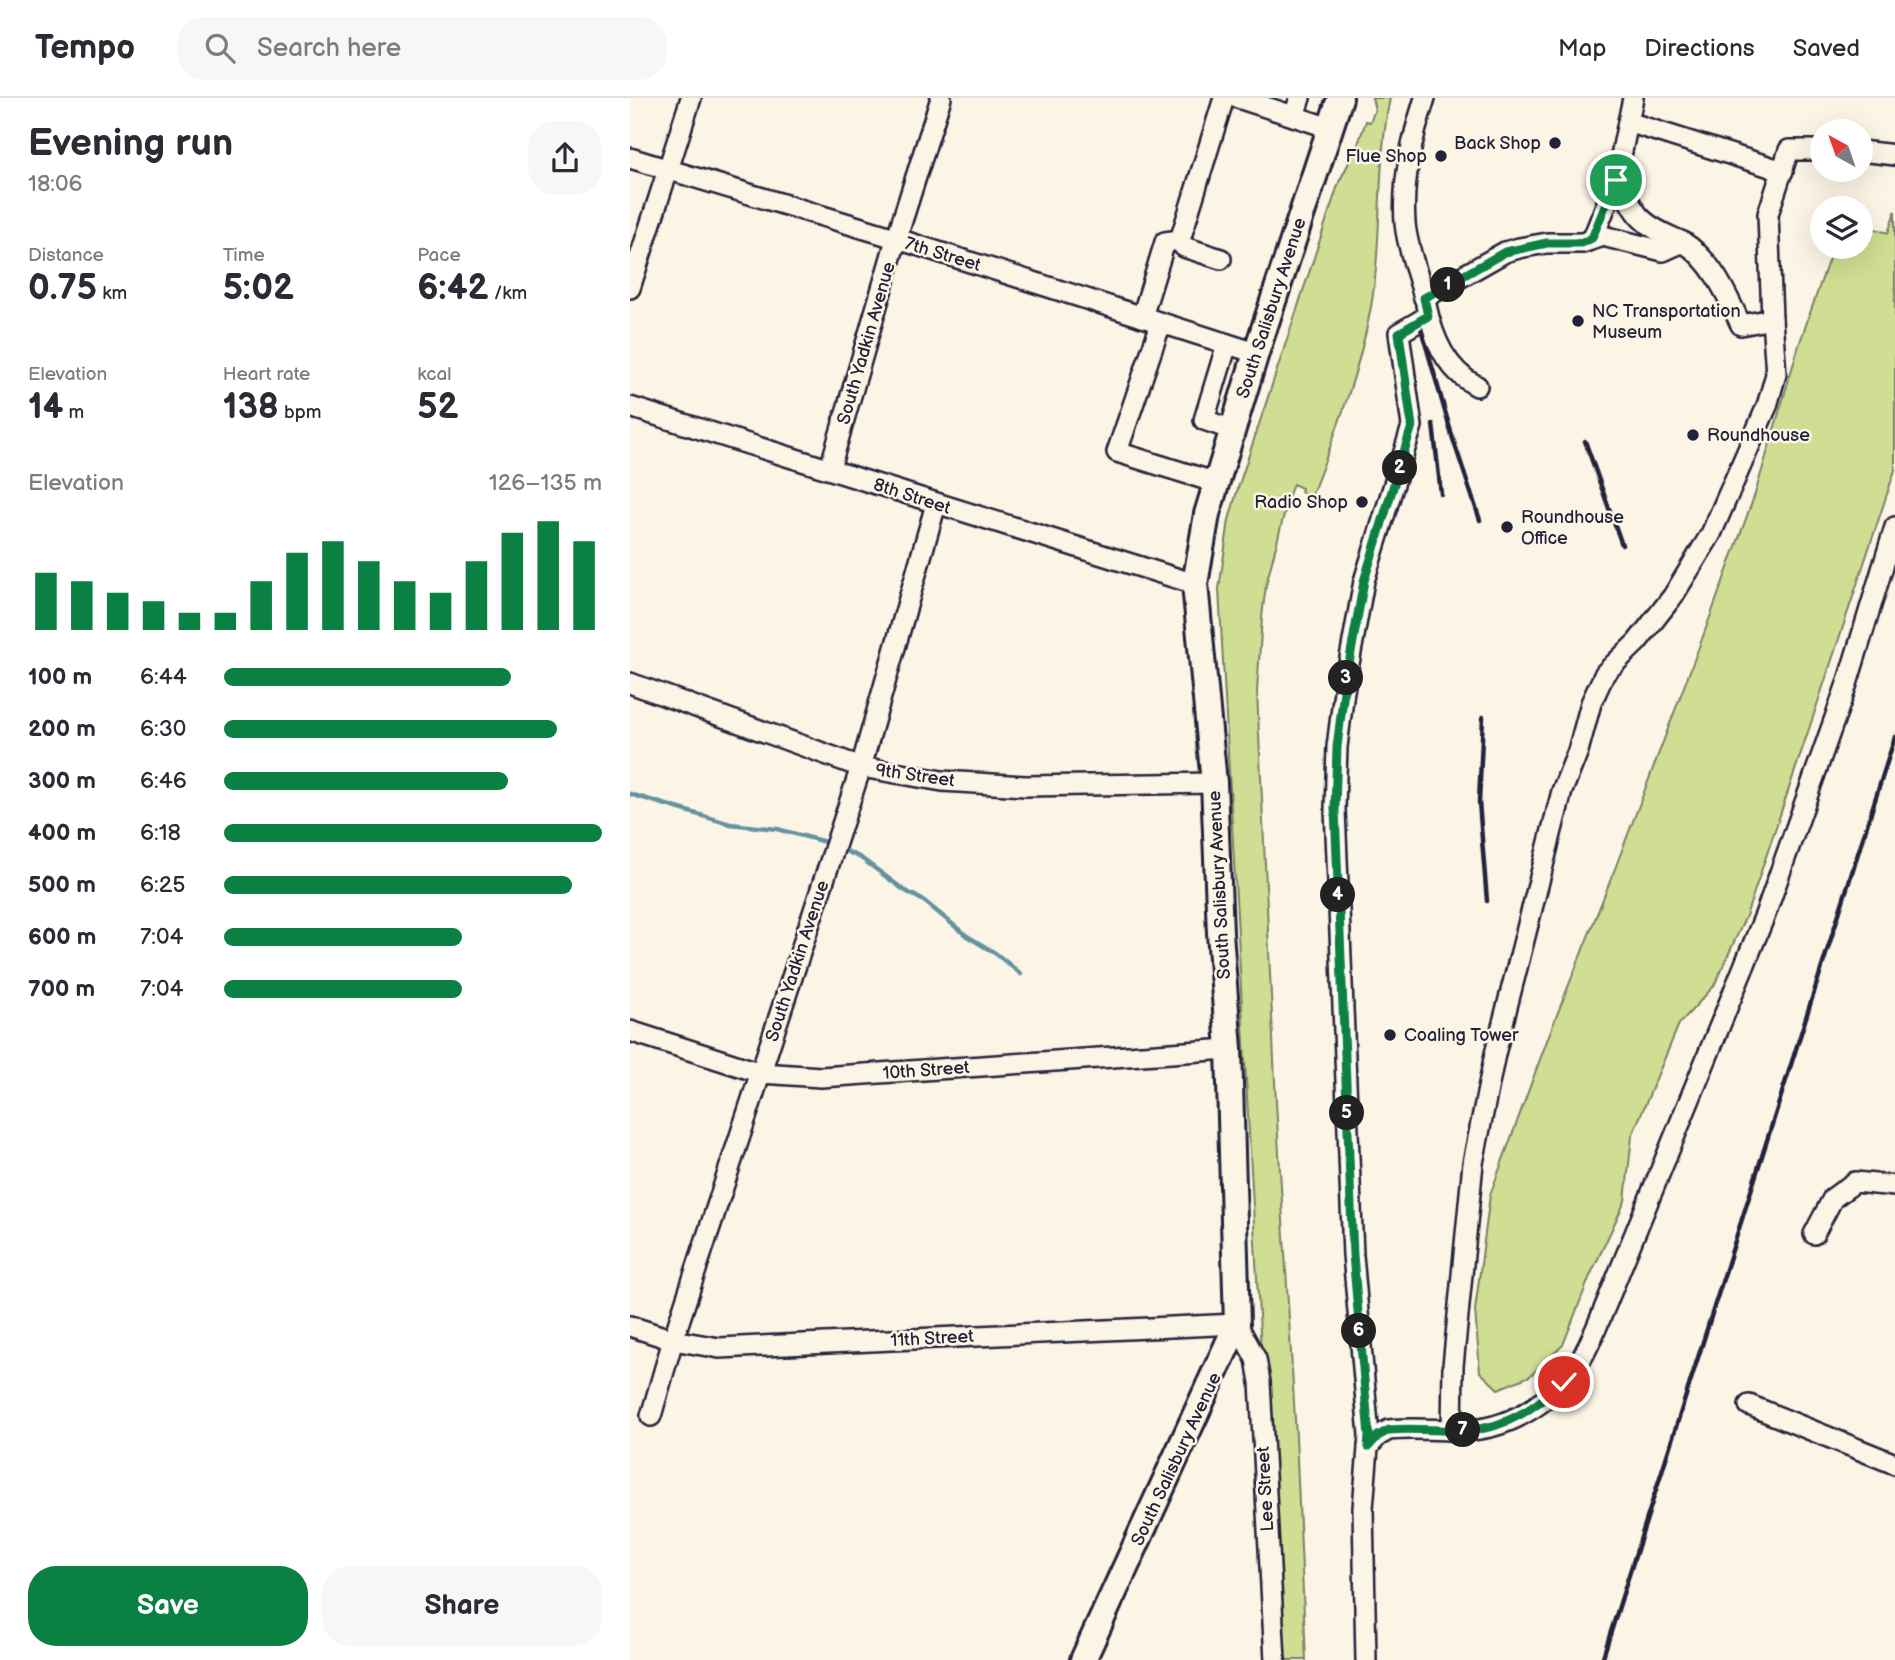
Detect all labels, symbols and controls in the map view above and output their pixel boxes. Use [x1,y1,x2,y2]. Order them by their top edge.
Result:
search box [177,17,667,80]
text: Tempo [35,28,135,68]
icon: search [201,29,239,67]
text: Search here [257,33,401,64]
text: Map [1558,34,1606,63]
text: Directions [1644,34,1755,63]
text: Saved [1793,34,1860,63]
north arrow [1810,119,1872,182]
map controls [1810,119,1873,259]
text: Evening run [28,121,233,166]
button: share [528,121,602,195]
place label: Back Shop [1454,133,1541,154]
marker: Back Shop [1547,135,1563,151]
place label: Flue Shop [1346,146,1427,167]
marker: Flue Shop [1433,148,1449,164]
pin [1586,150,1646,210]
icon: arrive [1597,161,1635,199]
text: 18:06 [28,170,83,198]
button: layers [1810,196,1873,259]
street label: South Salisbury Avenue [1232,215,1311,401]
street label: 7th Street [902,233,984,276]
text: Distance [28,244,104,267]
text: Time [223,244,265,267]
text: Pace [417,244,461,267]
street label: South Yadkin Avenue [833,259,900,427]
text: 0.75 [28,267,97,310]
text: 5:02 [223,267,294,310]
text: 6:42 [417,267,489,310]
pin: 1 [1430,268,1466,302]
text: 1 [1444,273,1452,296]
text: km [97,282,127,305]
text: /km [489,282,527,305]
place label: NC Transportation Museum [1592,301,1741,343]
marker: NC Transportation Museum [1570,313,1586,329]
text: Elevation [28,363,107,386]
text: Heart rate [223,363,310,386]
text: kcal [417,363,451,386]
text: 14 [28,386,63,429]
text: 138 [223,386,279,429]
text: 52 [417,386,459,429]
text: m [63,401,84,424]
text: bpm [279,401,321,424]
place label: Roundhouse [1707,425,1810,446]
marker: Roundhouse [1685,427,1701,443]
pin: 2 [1382,450,1418,486]
text: 2 [1394,456,1405,479]
text: Elevation [28,469,124,497]
text: 126–135 m [489,469,602,497]
street label: 8th Street [871,474,954,519]
place label: Radio Shop [1254,492,1348,513]
marker: Radio Shop [1354,494,1370,510]
place label: Roundhouse Office [1521,507,1624,549]
marker: Roundhouse Office [1499,519,1515,535]
pin: 3 [1328,660,1364,696]
text: 100 m [28,663,92,691]
text: 6:44 [140,663,187,691]
text: 3 [1340,666,1351,689]
text: 200 m [28,715,96,743]
text: 6:30 [140,715,186,743]
street label: 9th Street [874,760,956,792]
text: 300 m [28,767,96,795]
text: 6:46 [140,767,187,795]
street label: South Salisbury Avenue [1204,790,1235,980]
text: 400 m [28,819,96,847]
text: 6:18 [140,819,181,847]
text: 500 m [28,871,96,899]
text: 6:25 [140,871,185,899]
street label: South Yadkin Avenue [762,878,834,1044]
pin: 4 [1320,878,1356,912]
text: 4 [1332,883,1343,906]
text: 600 m [28,923,96,951]
text: 7:04 [140,923,184,951]
text: 700 m [28,975,95,1003]
text: 7:04 [140,975,184,1003]
place label: Coaling Tower [1404,1025,1519,1046]
marker: Coaling Tower [1382,1027,1398,1043]
street label: 10th Street [882,1057,971,1084]
pin: 5 [1330,1096,1364,1130]
text: 5 [1341,1101,1352,1124]
pin: 6 [1342,1314,1376,1348]
text: 6 [1353,1319,1364,1342]
street label: 11th Street [890,1326,975,1351]
pin [1534,1352,1594,1412]
icon: check [1545,1363,1583,1401]
street label: South Salisbury Avenue [1127,1369,1226,1549]
pin: 7 [1446,1412,1480,1448]
text: 7 [1457,1418,1468,1441]
street label: Lee Street [1253,1445,1278,1532]
button: Save [28,1566,308,1646]
button: Share [322,1566,602,1646]

